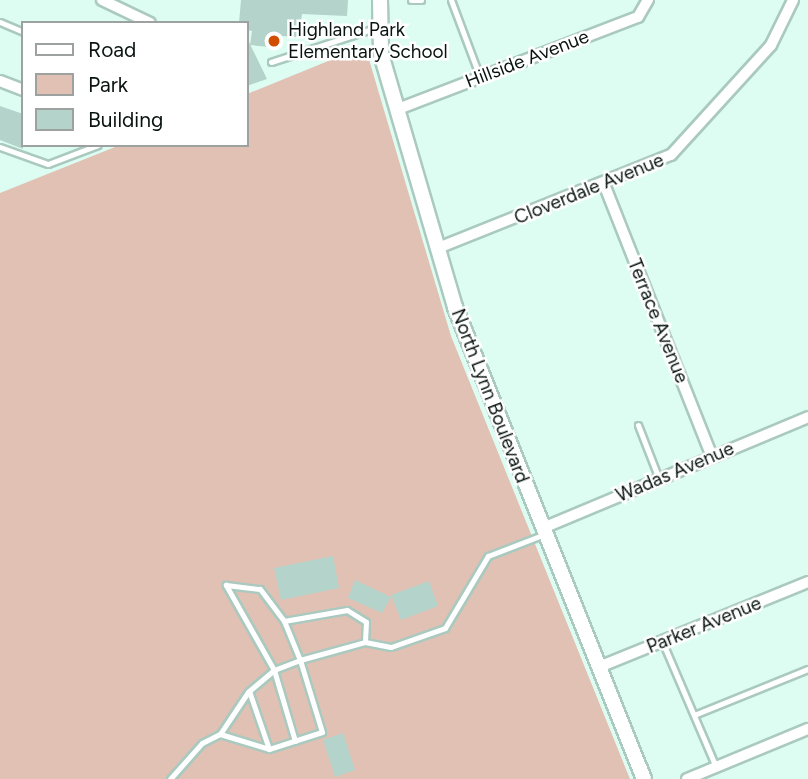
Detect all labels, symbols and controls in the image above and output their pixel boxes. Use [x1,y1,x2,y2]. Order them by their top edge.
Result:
place label: Highland Park Elementary School [288,19,448,63]
legend [21,21,248,147]
street label: Hillside Avenue [462,25,592,93]
marker: Highland Park Elementary School [266,33,282,49]
text: Road [88,37,136,62]
text: Park [88,72,128,97]
text: Building [88,107,163,132]
street label: Cloverdale Avenue [511,149,667,229]
street label: Terrace Avenue [623,256,693,386]
street label: North Lynn Boulevard [446,306,534,486]
street label: Wadas Avenue [613,437,737,507]
street label: Parker Avenue [643,592,765,658]

